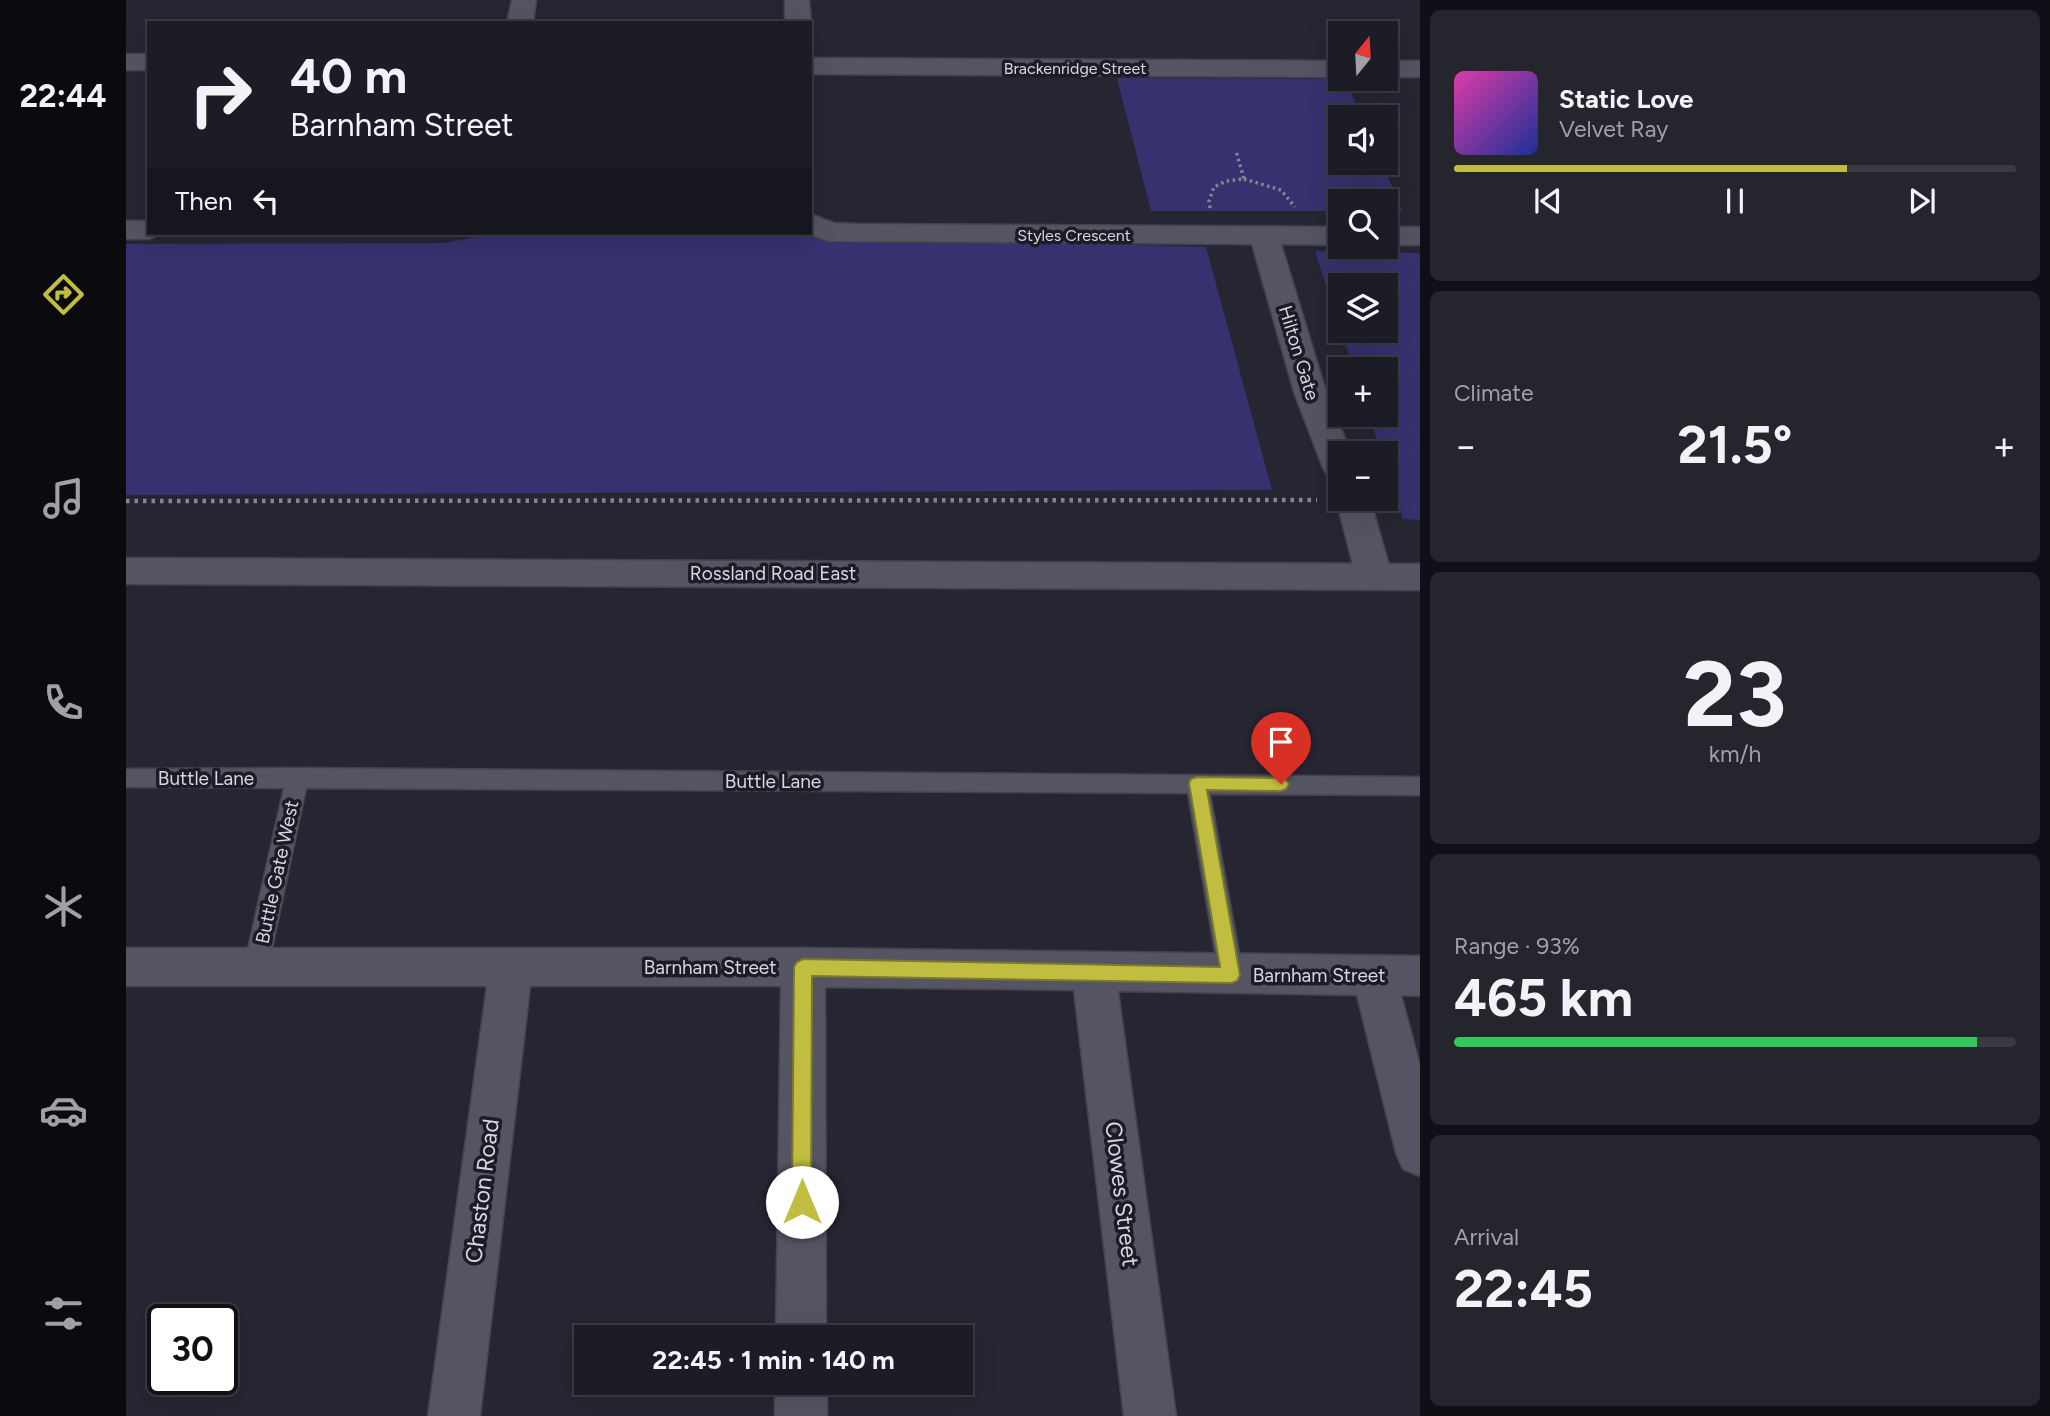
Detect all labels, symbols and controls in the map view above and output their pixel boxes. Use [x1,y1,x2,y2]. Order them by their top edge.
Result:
north arrow [1328,21,1398,91]
map controls [1328,21,1398,511]
text: 40 m [290,46,407,105]
icon: right [175,49,266,140]
street label: Brackenridge Street [1004,59,1146,78]
text: 22:44 [19,77,107,115]
text: Static Love [1559,83,1693,115]
button: sound [1328,105,1398,175]
text: Barnham Street [290,106,513,144]
text: Velvet Ray [1559,115,1668,143]
icon: left [247,182,285,220]
icon: previous [1529,182,1567,220]
icon: pause [1716,182,1754,220]
icon: next [1903,182,1941,220]
text: Then [175,185,233,217]
button: search [1328,189,1398,259]
street label: Styles Crescent [1017,226,1131,245]
icon: directions [39,270,88,319]
button: layers [1328,273,1398,343]
street label: Hilton Gate [1274,303,1324,403]
button: + [1328,357,1398,427]
text: Climate [1454,379,1533,407]
text: 21.5° [1678,414,1792,476]
text: − [1454,423,1478,469]
text: + [1992,423,2016,469]
button: − [1328,441,1398,511]
icon: music [39,474,88,523]
street label: Rossland Road East [690,562,856,585]
text: 23 [1683,640,1787,749]
icon: phone [39,678,88,727]
pin [1251,712,1311,784]
icon: arrive [1262,723,1300,761]
text: km/h [1709,740,1761,768]
street label: Buttle Lane [158,767,254,790]
street label: Buttle Lane [725,770,821,793]
street label: Buttle Gate West [251,798,303,946]
icon: climate [39,882,88,931]
text: Range · 93% [1454,932,1580,960]
street label: Barnham Street [644,956,776,979]
street label: Barnham Street [1253,964,1385,987]
text: 465 km [1454,967,1633,1029]
icon: car [39,1086,88,1135]
street label: Chaston Road [459,1117,505,1265]
street label: Clowes Street [1099,1120,1145,1268]
position arrow [765,1165,839,1239]
text: Arrival [1454,1223,1519,1251]
text: 22:45 [1454,1258,1593,1320]
icon: filters [39,1289,88,1338]
speed limit sign: 30 [147,1304,238,1395]
text: 22:45 · 1 min · 140 m [652,1344,895,1376]

